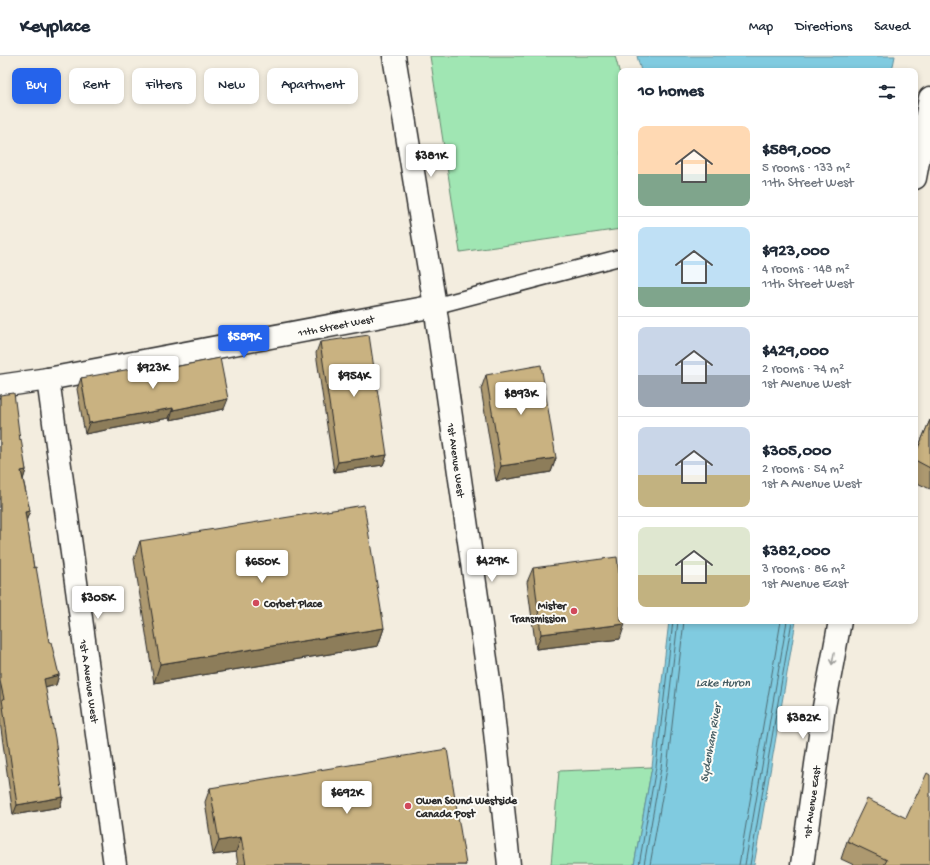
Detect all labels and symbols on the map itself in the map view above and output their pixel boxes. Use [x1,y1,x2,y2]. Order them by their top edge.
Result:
pin: $381K [403,144,459,178]
street label: 11th Street West [296,313,377,340]
pin: $589K [216,325,272,359]
pin: $923K [125,356,181,390]
pin: $954K [326,364,382,398]
pin: $893K [493,382,549,416]
street label: 1st Avenue West [444,421,466,500]
pin: $429K [464,549,520,583]
pin: $650K [234,550,290,584]
pin: $305K [70,586,126,620]
marker: Corbet Place [251,598,261,608]
place label: Corbet Place [263,598,323,611]
place label: Mister Transmission [510,600,567,626]
marker: Mister Transmission [569,606,579,616]
street label: 1st A Avenue West [76,638,100,725]
one-way arrow [829,652,837,665]
water label: Lake Huron [696,677,750,691]
water label: Sydenham River [698,700,726,784]
pin: $382K [775,706,831,740]
street label: 1st Avenue East [802,764,824,840]
pin: $692K [319,781,375,815]
place label: Owen Sound Westside Canada Post [415,795,518,821]
marker: Owen Sound Westside Canada Post [403,801,413,811]

